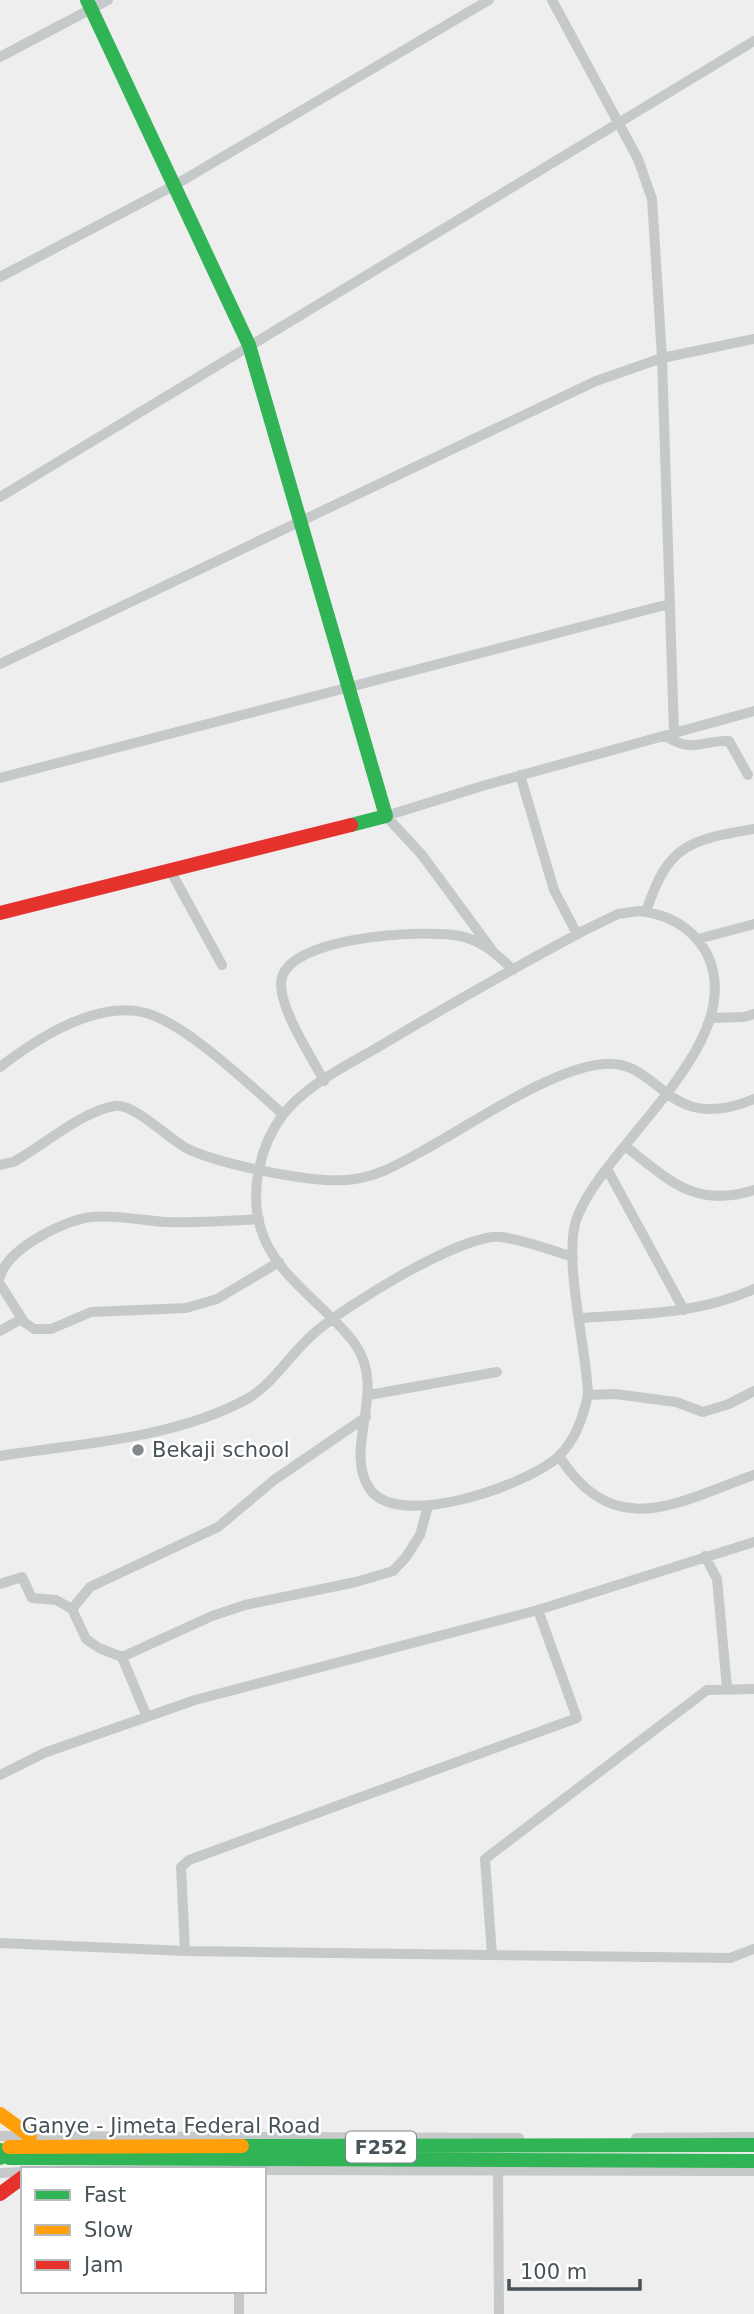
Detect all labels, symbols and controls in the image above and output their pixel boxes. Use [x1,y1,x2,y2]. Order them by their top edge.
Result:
place label: Bekaji school [152,1438,290,1462]
marker: Bekaji school [130,1442,146,1458]
street label: Ganye - Jimeta Federal Road [22,2114,320,2138]
road number: F252 [346,2132,416,2162]
legend [21,2167,266,2293]
text: Fast [84,2183,126,2207]
text: Slow [84,2218,133,2242]
scale bar [509,2248,640,2292]
text: Jam [82,2253,124,2277]
text: 100 m [520,2260,587,2284]

